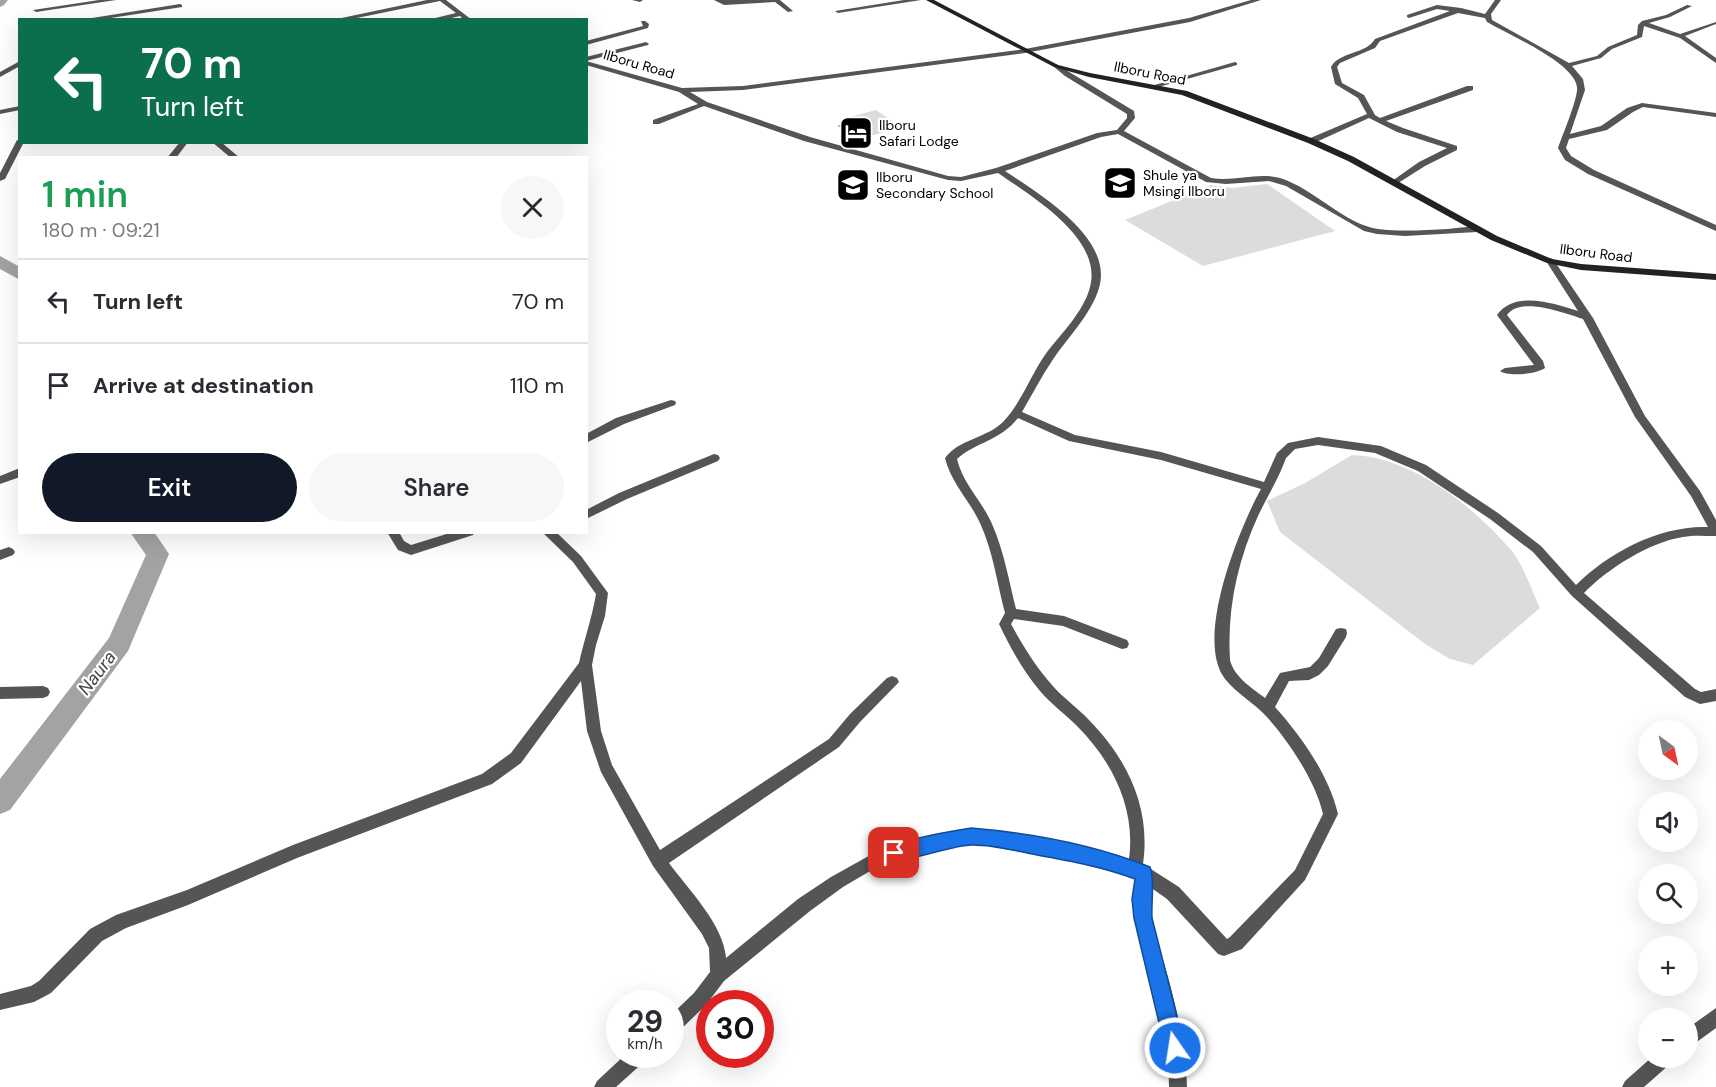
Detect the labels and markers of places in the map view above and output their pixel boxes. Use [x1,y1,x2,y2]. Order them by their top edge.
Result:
hotel icon: Ilboru Safari Lodge [838,115,874,151]
place label: Ilboru Safari Lodge [879,116,959,150]
school or university icon: Shule ya Msingi Ilboru [1102,165,1138,201]
place label: Shule ya Msingi Ilboru [1143,166,1225,200]
school or university icon: Ilboru Secondary School [835,167,871,203]
place label: Ilboru Secondary School [876,168,993,202]
pin [868,827,919,878]

